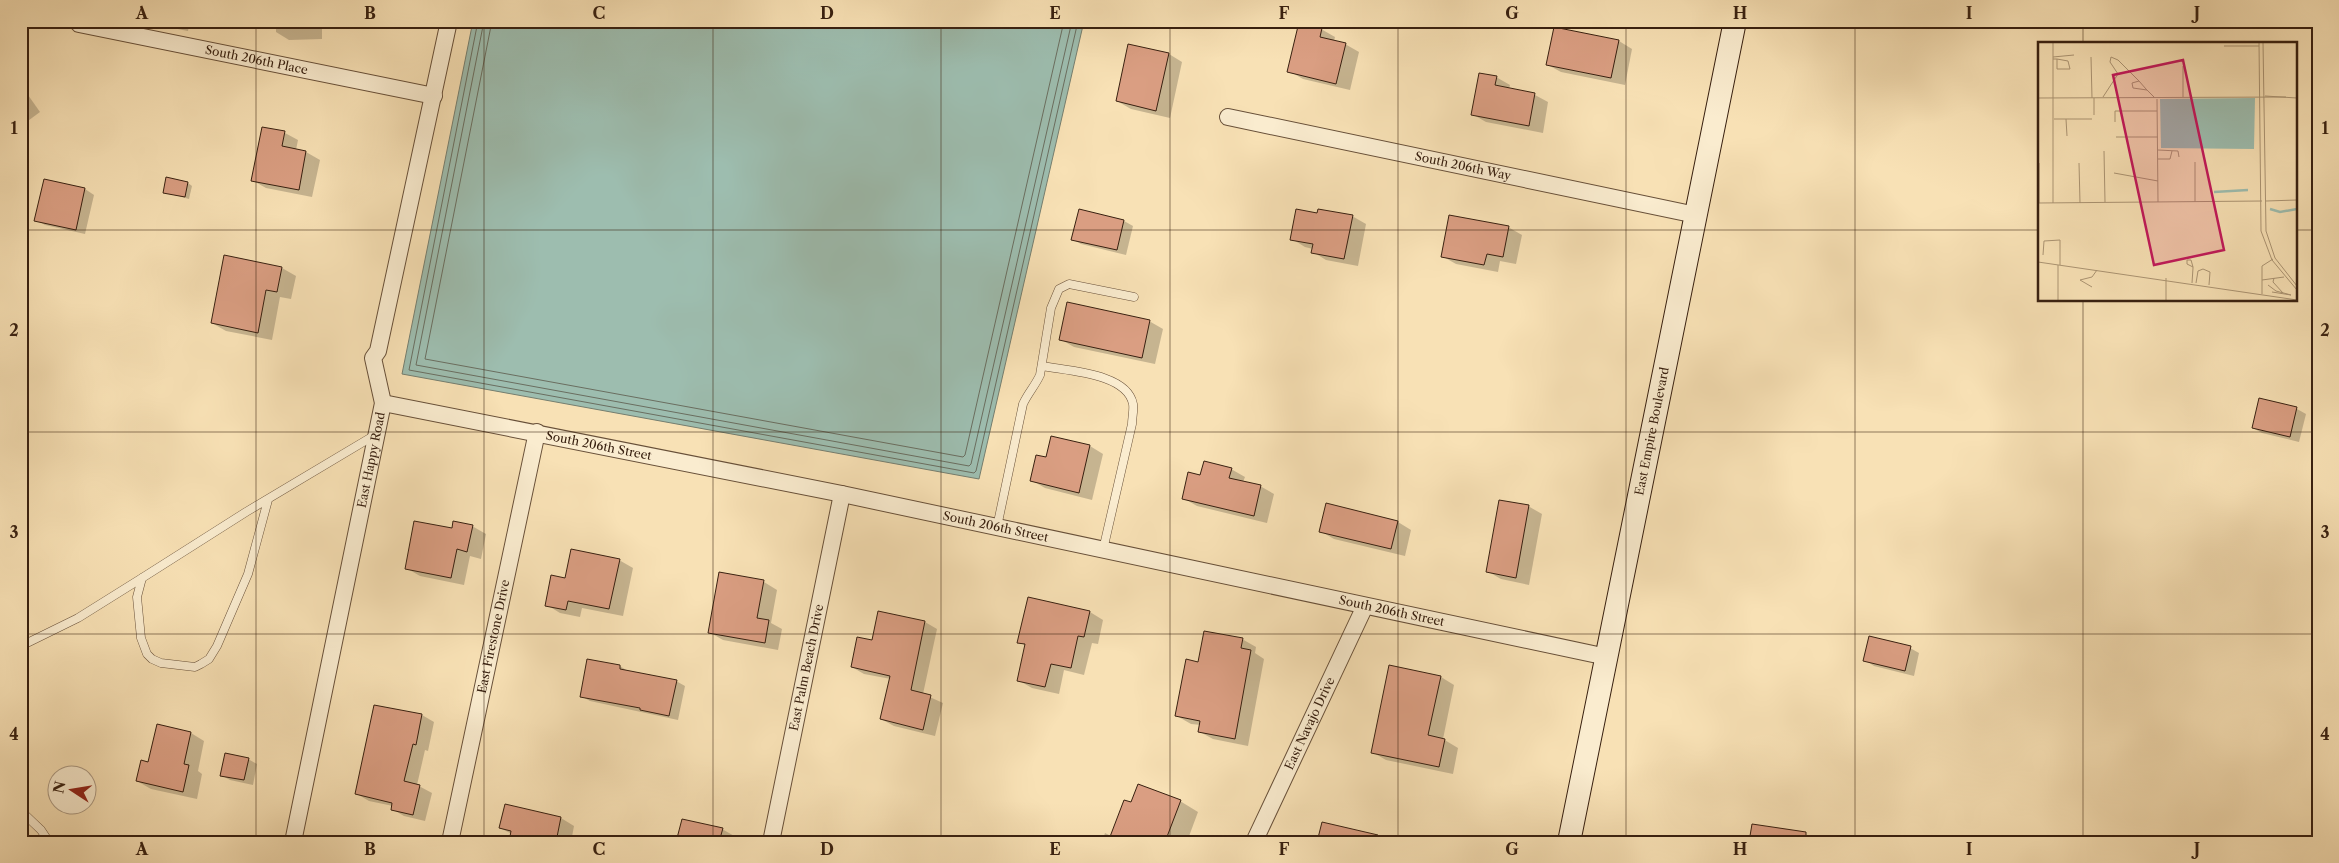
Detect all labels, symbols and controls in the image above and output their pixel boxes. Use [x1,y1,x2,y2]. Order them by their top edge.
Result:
text: A [135,3,149,23]
text: B [364,3,376,23]
text: C [593,3,605,23]
text: D [820,3,834,23]
text: E [1049,3,1061,23]
text: F [1279,3,1290,23]
text: G [1505,3,1519,23]
text: H [1733,3,1747,23]
text: I [1966,3,1973,23]
text: J [2191,3,2200,23]
street label: South 206th Place [204,42,309,77]
inset map [2038,42,2296,301]
text: 1 [10,118,18,138]
text: 1 [2321,118,2329,138]
street label: South 206th Way [1414,148,1513,183]
text: 2 [9,320,19,340]
text: 2 [2320,320,2330,340]
street label: East Empire Boulevard [1631,365,1672,497]
street label: East Happy Road [354,410,388,509]
street label: South 206th Street [545,427,654,463]
street label: South 206th Street [942,508,1051,545]
text: 3 [9,522,19,542]
text: 3 [2320,522,2330,542]
street label: East Firestone Drive [474,578,513,695]
street label: South 206th Street [1338,592,1447,629]
street label: East Palm Beach Drive [786,603,826,732]
street label: East Navajo Drive [1281,674,1338,772]
text: 4 [9,724,19,744]
text: 4 [2320,724,2330,744]
north arrow [48,766,98,816]
text: N [49,779,69,795]
text: A [135,839,149,859]
text: B [364,839,376,859]
text: C [593,839,605,859]
text: D [820,839,834,859]
text: E [1049,839,1061,859]
text: F [1279,839,1290,859]
text: G [1505,839,1519,859]
text: H [1733,839,1747,859]
text: I [1966,839,1973,859]
text: J [2191,839,2200,859]

